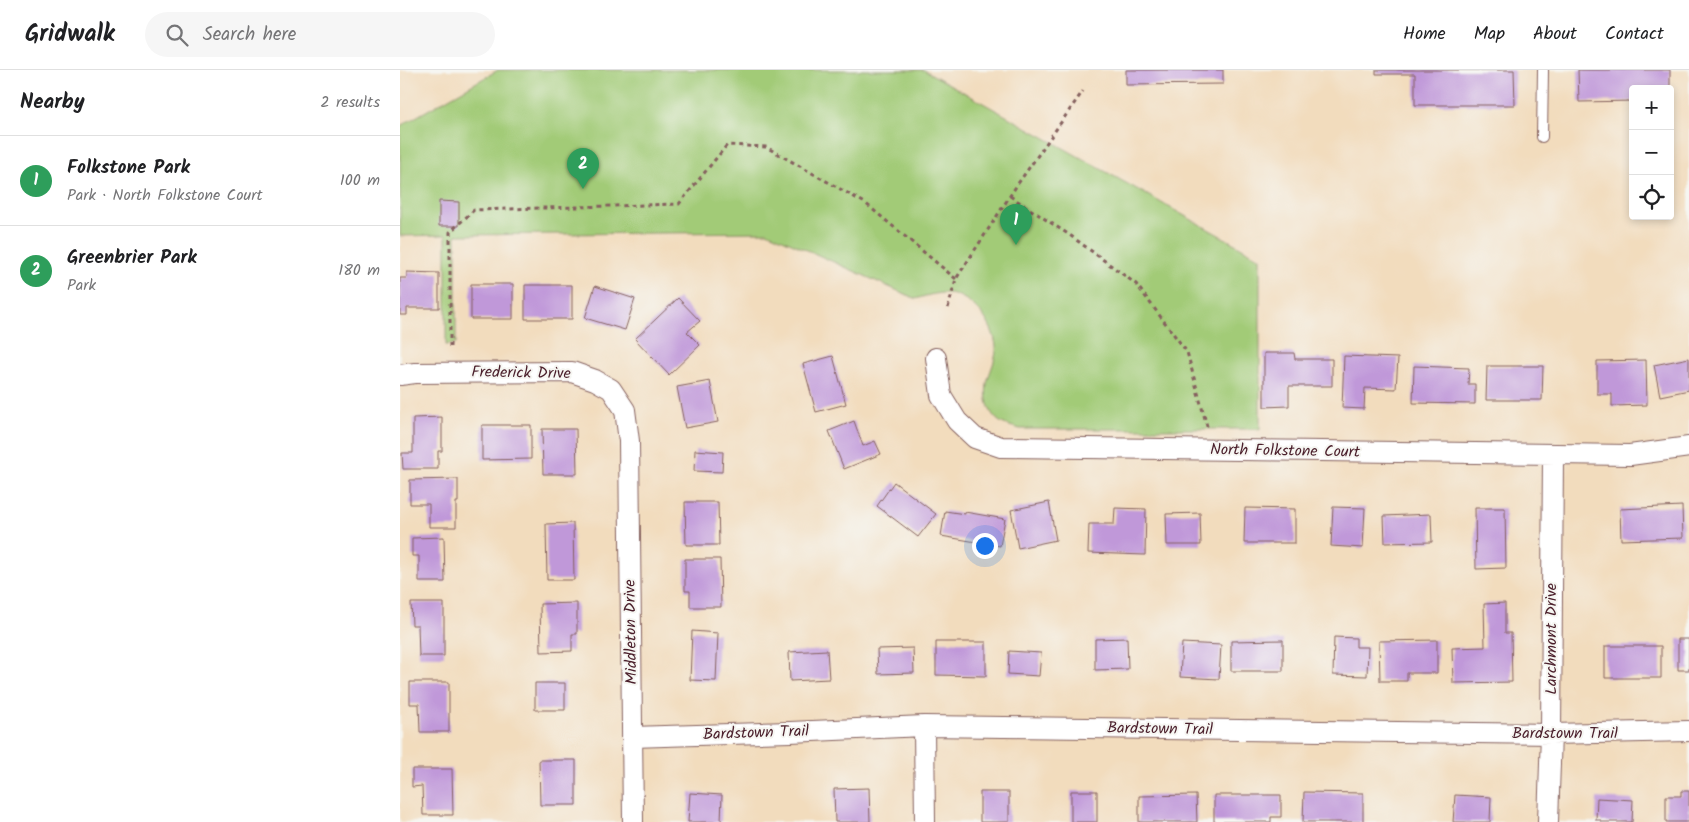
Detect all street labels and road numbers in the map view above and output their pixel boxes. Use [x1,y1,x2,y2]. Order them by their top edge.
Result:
street label: Frederick Drive [471,360,571,386]
street label: North Folkstone Court [1210,437,1361,465]
street label: Middleton Drive [618,579,644,685]
street label: Larchmont Drive [1539,583,1564,695]
street label: Bardstown Trail [1107,716,1213,742]
street label: Bardstown Trail [703,719,809,747]
street label: Bardstown Trail [1512,721,1618,746]

